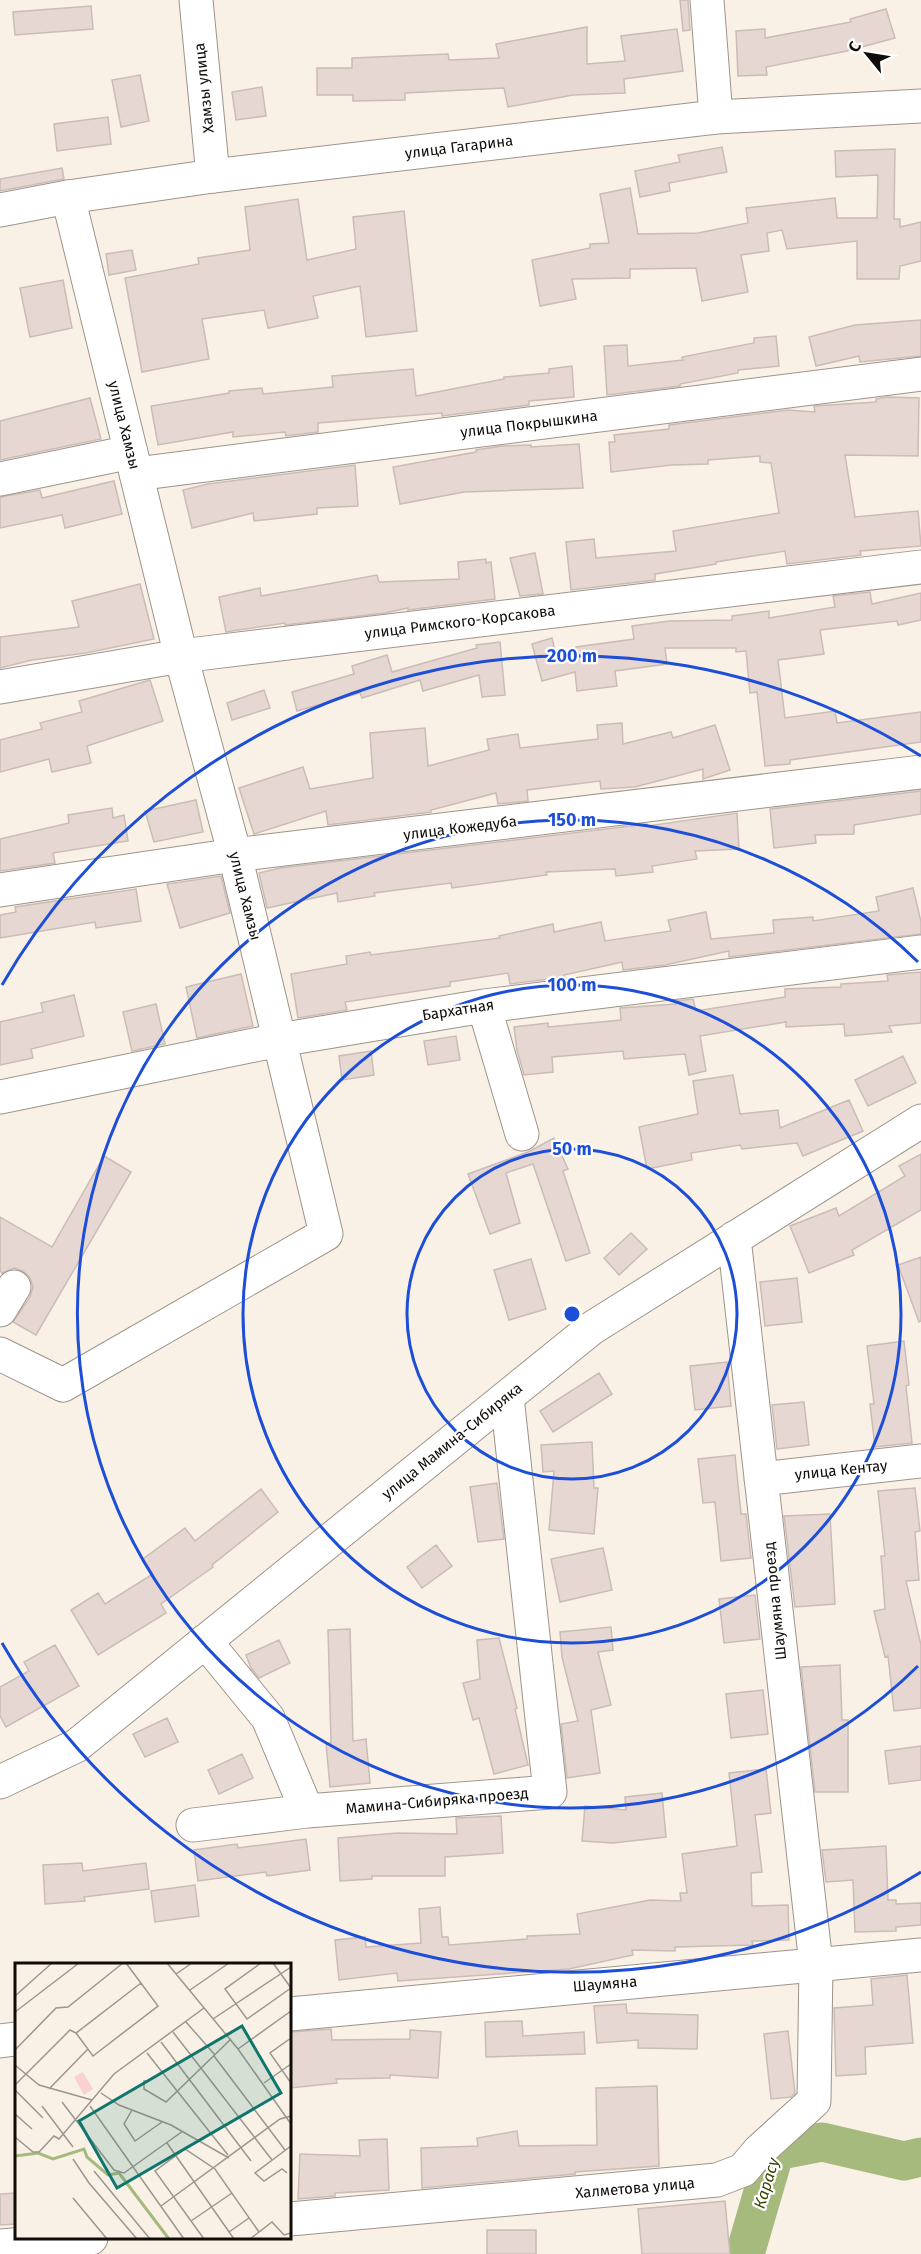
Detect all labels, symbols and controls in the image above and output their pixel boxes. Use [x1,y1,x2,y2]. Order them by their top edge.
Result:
north arrow [837,24,897,84]
text: С [844,37,865,55]
street label: Хамзы улица [190,42,218,134]
street label: улица Гагарина [404,131,514,163]
street label: улица Хамзы [104,379,144,471]
street label: улица Покрышкина [459,407,599,441]
street label: улица Римского-Корсакова [364,601,556,643]
text: 200 m [547,645,597,667]
text: 150 m [548,809,596,831]
street label: улица Кожедуба [402,812,518,844]
street label: улица Хамзы [225,850,265,942]
text: 100 m [548,974,596,996]
street label: Бархатная [421,995,495,1025]
text: 50 m [552,1138,592,1160]
centre of rings [562,1304,582,1324]
street label: улица Мамина-Сибиряка [378,1379,526,1503]
street label: улица Кентау [794,1456,889,1484]
street label: Шаумяна проезд [760,1541,790,1661]
street label: Мамина-Сибиряка проезд [345,1784,529,1818]
inset map [15,1963,291,2239]
street label: Шаумяна [572,1972,638,1996]
water label: Карасу [750,2154,784,2211]
street label: Халметова улица [574,2174,696,2202]

